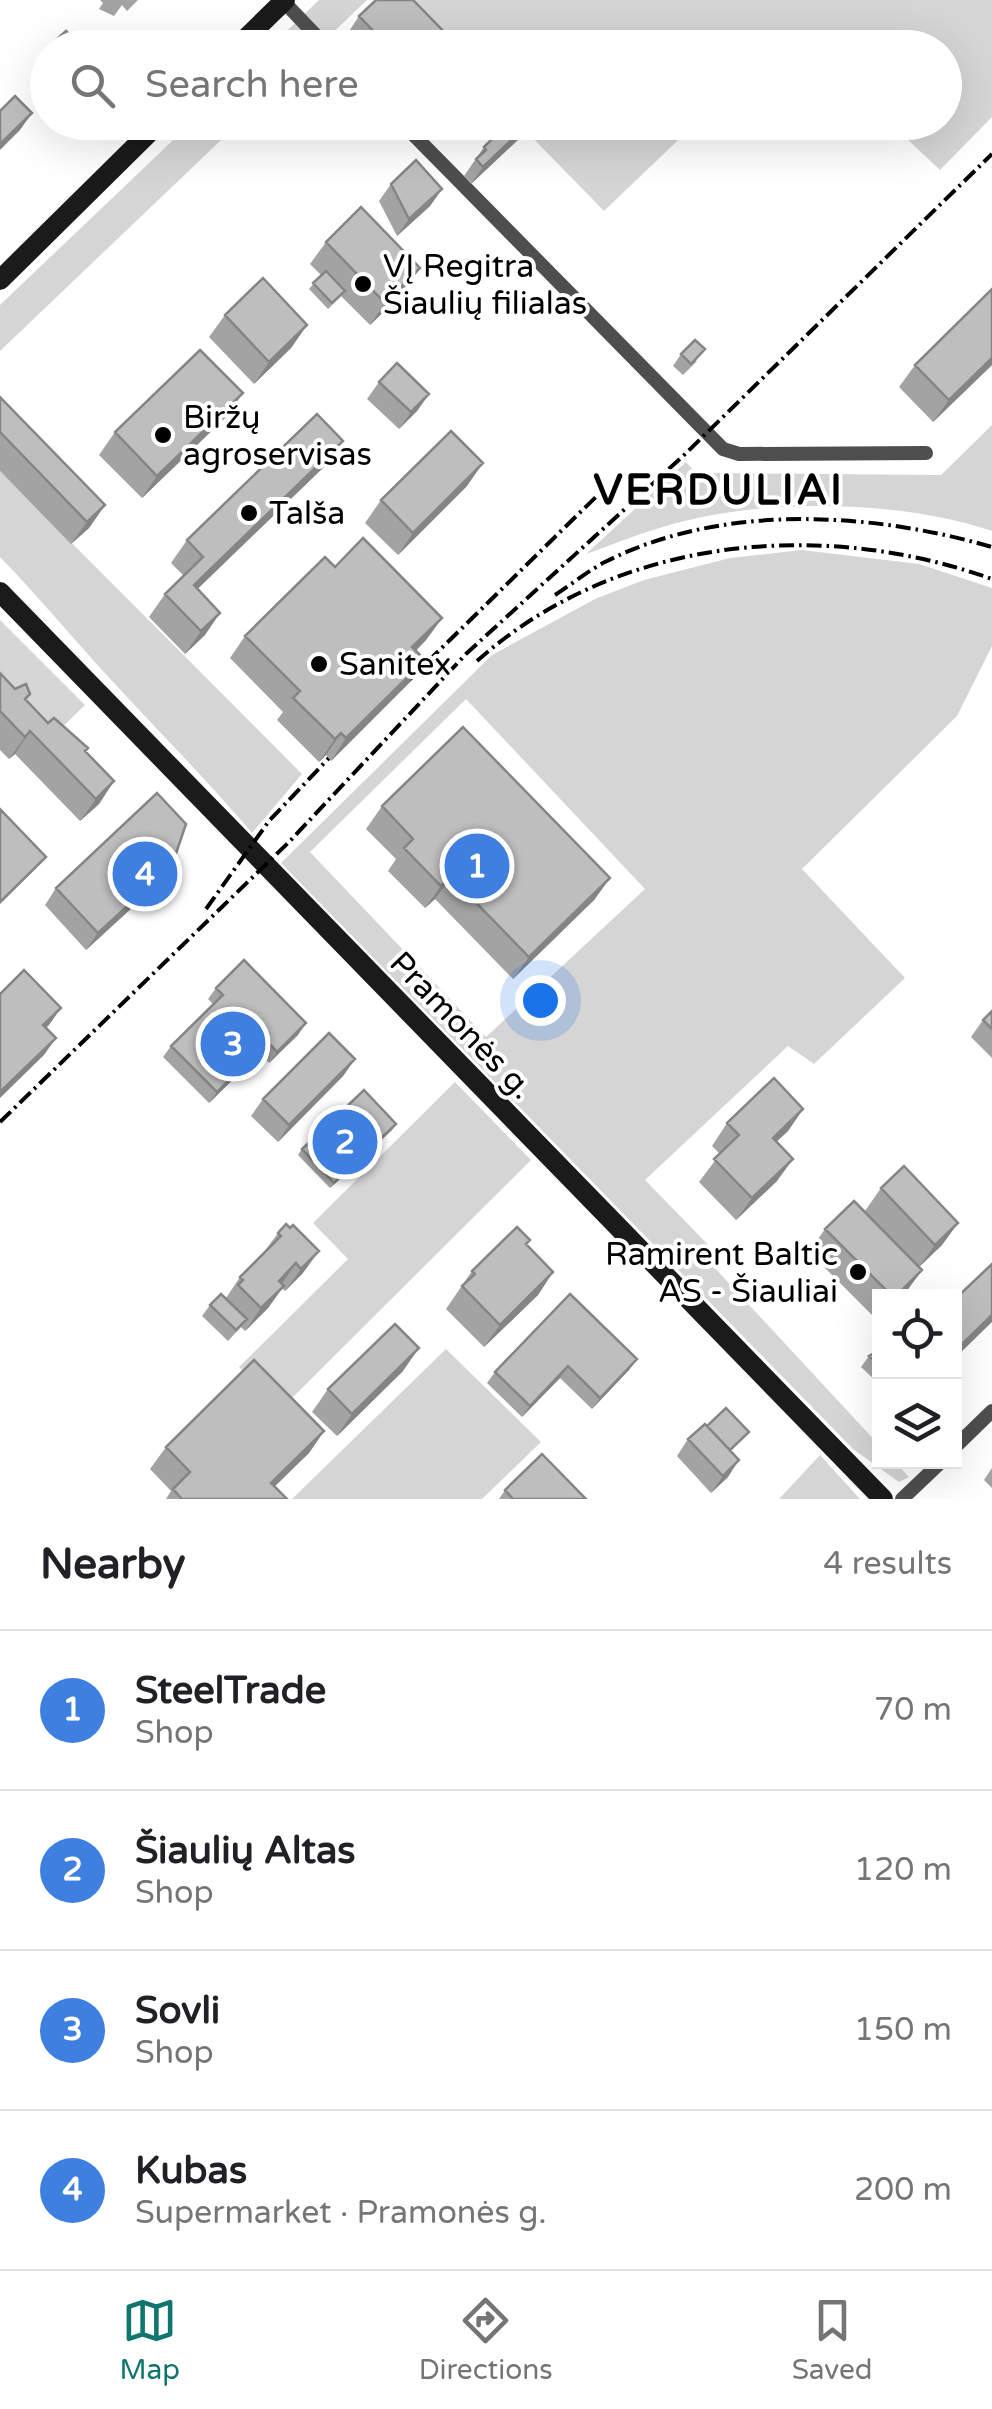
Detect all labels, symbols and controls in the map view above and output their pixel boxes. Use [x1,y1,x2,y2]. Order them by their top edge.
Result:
search box [30,30,962,140]
icon: search [65,58,120,113]
text: Search here [145,62,359,108]
place label: VĮ Regitra Šiaulių filialas [383,248,587,323]
marker: VĮ Regitra Šiaulių filialas [352,273,374,295]
place label: Biržų agroservisas [183,399,372,474]
marker: Biržų agroservisas [152,424,174,446]
district label: VERDULIAI [593,465,845,516]
place label: Talša [269,495,345,533]
marker: Talša [238,502,260,524]
place label: Sanitex [339,646,451,684]
marker: Sanitex [308,653,330,675]
pin: 1 [444,828,510,904]
pin: 4 [112,836,178,912]
street label: Pramonės g. [382,944,541,1107]
your location [515,975,566,1026]
pin: 3 [200,1006,266,1082]
pin: 2 [312,1104,378,1180]
place label: Ramirent Baltic AS - Šiauliai [605,1236,838,1311]
marker: Ramirent Baltic AS - Šiauliai [847,1261,869,1283]
map controls [872,1289,962,1469]
button: locate [872,1289,962,1379]
button: layers [872,1379,962,1469]
text: Nearby [40,1539,185,1590]
text: 4 results [823,1545,952,1583]
text: SteelTrade [135,1668,326,1714]
text: 1 [62,1691,83,1729]
text: 70 m [874,1691,952,1729]
text: Shop [135,1714,214,1752]
text: Šiaulių Altas [135,1828,356,1874]
text: 2 [62,1851,83,1889]
text: 120 m [854,1851,952,1889]
text: Shop [135,1874,214,1912]
text: Sovli [135,1988,220,2034]
text: 3 [62,2011,83,2049]
text: 150 m [854,2011,952,2049]
text: Shop [135,2034,214,2072]
text: Kubas [135,2148,247,2194]
text: 4 [62,2171,83,2209]
text: 200 m [854,2171,952,2209]
text: Supermarket · Pramonės g. [135,2194,547,2232]
tab: Map [119,2293,180,2387]
tab: Directions [419,2293,553,2387]
tab: Saved [792,2293,873,2387]

